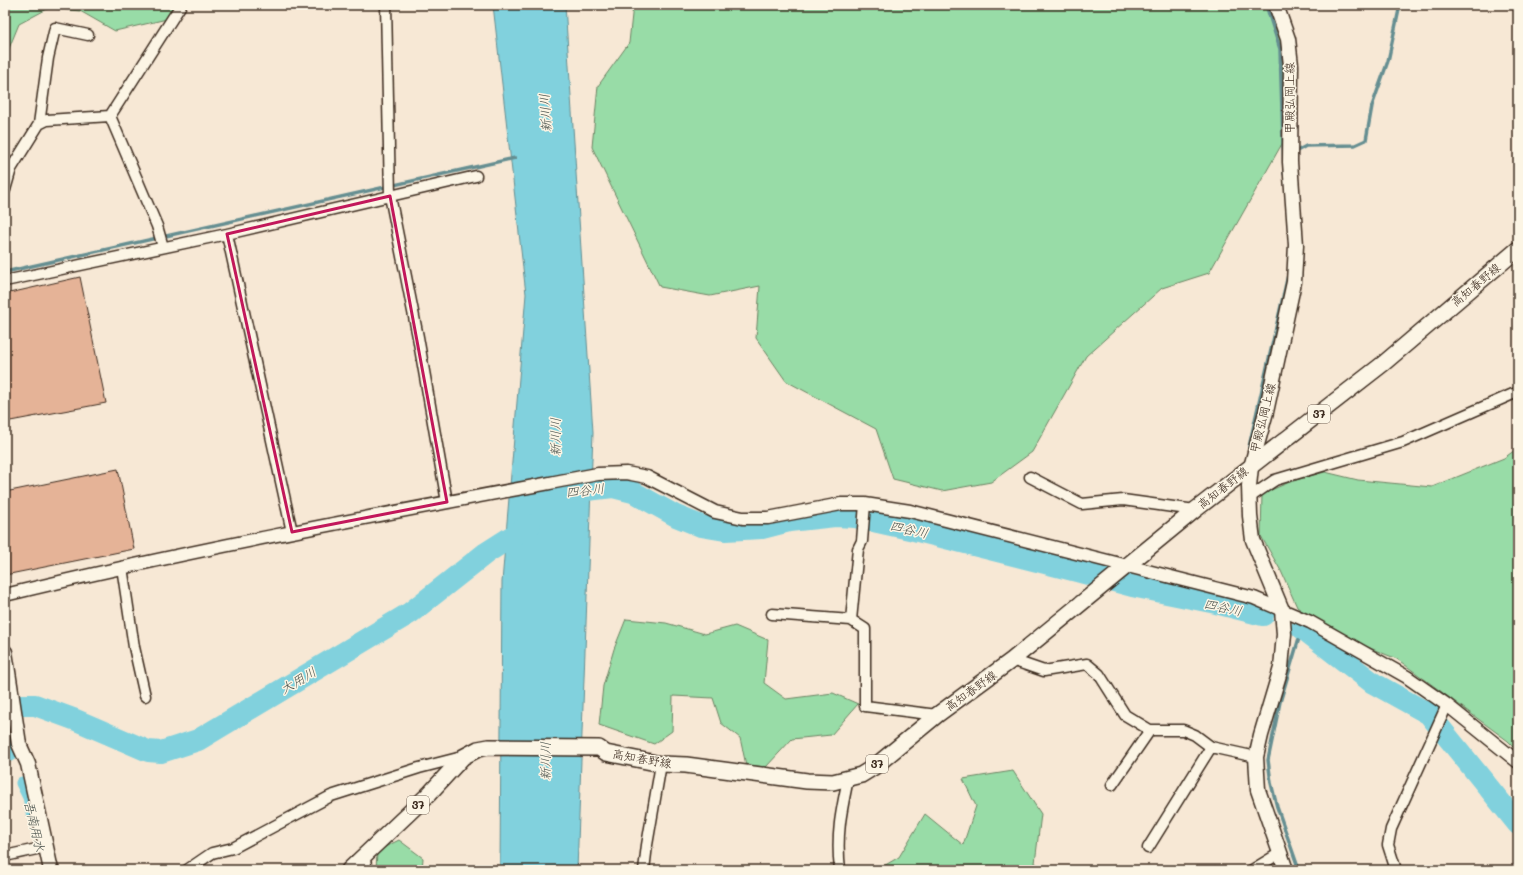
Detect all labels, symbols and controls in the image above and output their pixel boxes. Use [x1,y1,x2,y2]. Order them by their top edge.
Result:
street label: 甲殿弘岡上線 [1281,62,1297,134]
water label: 新川川 [535,93,554,133]
street label: 高知春野線 [1447,259,1503,310]
street label: 甲殿弘岡上線 [1246,381,1279,455]
road number: 37 [1308,405,1330,423]
water label: 新川川 [546,417,563,457]
street label: 高知春野線 [1194,462,1251,512]
water label: 四谷川 [565,479,605,500]
water label: 四谷川 [888,516,930,541]
water label: 四谷川 [1202,594,1244,619]
water label: 大用川 [277,662,319,697]
street label: 高知春野線 [941,666,999,714]
water label: 新川川 [536,741,553,781]
street label: 高知春野線 [611,745,673,771]
road number: 37 [866,755,888,773]
road number: 37 [407,796,429,814]
water label: 吾南用水 [21,799,50,853]

